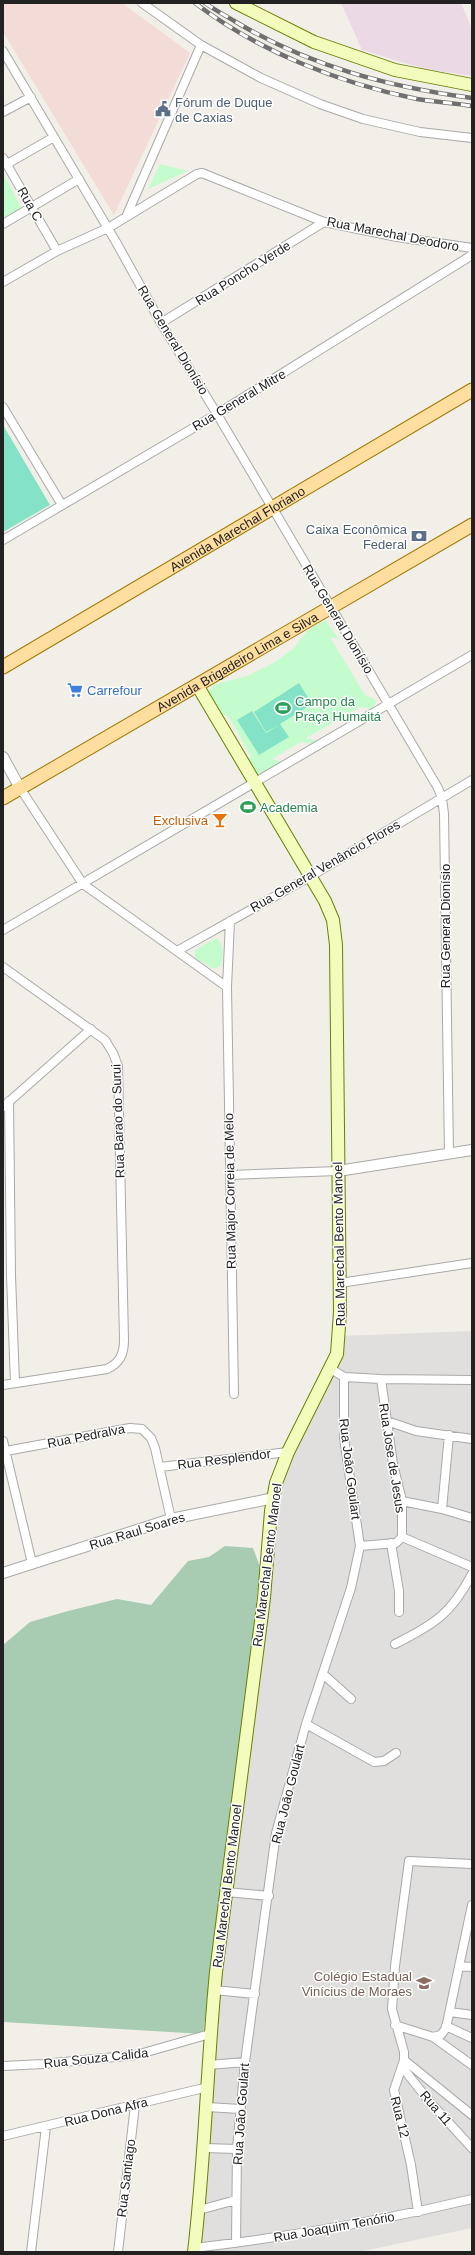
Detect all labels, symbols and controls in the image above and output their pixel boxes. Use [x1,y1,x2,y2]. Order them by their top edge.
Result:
place label: Fórum de Duque de Caxias [175,95,273,125]
public building icon: Fórum de Duque de Caxias [154,100,172,118]
street label: Rua C [14,184,46,224]
street label: Rua Marechal Deodoro [326,214,460,254]
street label: Rua Poncho Verde [193,238,293,308]
street label: Rua General Dionísio [135,283,211,397]
street label: Rua General Mitre [190,366,288,434]
street label: Avenida Marechal Floriano [167,483,308,574]
place label: Caixa Econômica Federal [306,522,408,552]
bank icon: Caixa Econômica Federal [410,527,428,545]
street label: Rua General Dionísio [300,562,376,676]
street label: Avenida Brigadeiro Lima e Silva [154,608,321,714]
supermarket icon: Carrefour [66,681,84,699]
place label: Carrefour [87,683,143,698]
place label: Campo da Praça Humaitá [295,694,382,724]
sports icon: Campo da Praça Humaitá [274,699,292,717]
sports icon: Academia [239,798,257,816]
place label: Academia [260,800,319,815]
bar icon: Exclusiva [211,811,229,829]
place label: Exclusiva [153,813,209,828]
street label: Rua General Venâncio Flores [247,817,403,915]
street label: Rua General Dionísio [438,864,453,988]
street label: Rua Barao do Surui [109,1064,127,1178]
street label: Rua Major Correia de Melo [221,1113,239,1269]
street label: Rua Marechal Bento Manoel [330,1161,348,1327]
street label: Rua Jose de Jesus [376,1402,408,1514]
street label: Rua Joāo Goulart [336,1418,364,1521]
street label: Rua Pedralva [46,1421,127,1451]
street label: Rua Resplendor [176,1446,272,1472]
street label: Rua Marechal Bento Manoel [250,1482,284,1648]
street label: Rua Raul Soares [87,1509,187,1553]
street label: Rua Joāo Goulart [268,1742,308,1845]
street label: Rua Marechal Bento Manoel [210,1803,244,1969]
place label: Colégio Estadual Vinícius de Moraes [302,1969,412,1999]
school or university icon: Colégio Estadual Vinícius de Moraes [415,1974,433,1992]
street label: Rua Souza Calida [43,2045,150,2071]
street label: Rua Joāo Goulart [230,2062,252,2165]
street label: Rua 11 [417,2088,455,2128]
street label: Rua Dona Afra [63,2094,150,2130]
street label: Rua 12 [388,2095,412,2139]
street label: Rua Santiago [114,2138,138,2218]
street label: Rua Joaquim Tenório [272,2209,396,2245]

